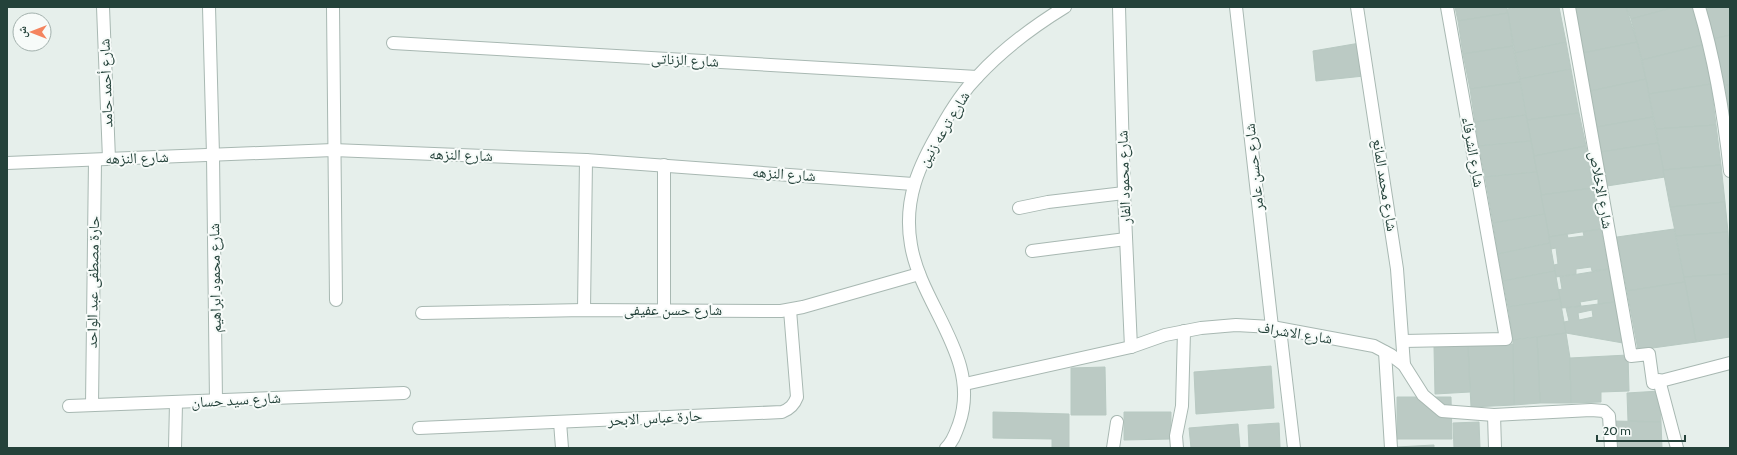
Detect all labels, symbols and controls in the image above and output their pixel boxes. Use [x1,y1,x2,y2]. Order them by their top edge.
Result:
north arrow [12,12,52,52]
text: ش [15,26,30,38]
street label: شارع أحمد حامد [95,38,118,128]
street label: شارع الزناتى [650,49,720,72]
street label: شارع ترعه زنين [914,88,975,171]
street label: شارع الشرفاء [1457,115,1488,189]
street label: شارع حسن عامر [1240,122,1269,213]
street label: شارع محمود الفار [1113,130,1136,225]
street label: شارع محمد المانع [1368,137,1401,233]
street label: شارع النزهه [429,145,493,166]
street label: شارع النزهه [105,148,169,169]
street label: شارع الإخلاص [1584,150,1617,230]
street label: شارع النزهه [752,163,816,186]
street label: حارة مصطفى عبد الواحد [83,215,104,348]
street label: شارع محمود ابراهيم [205,223,226,333]
street label: شارع حسن عفيفى [624,301,722,320]
street label: شارع الاشراف [1256,318,1334,349]
street label: شارع سيد حسان [191,389,281,412]
street label: حارة عباس الابحر [606,407,703,431]
scale bar [1597,417,1685,443]
text: 20 m [1603,423,1631,438]

